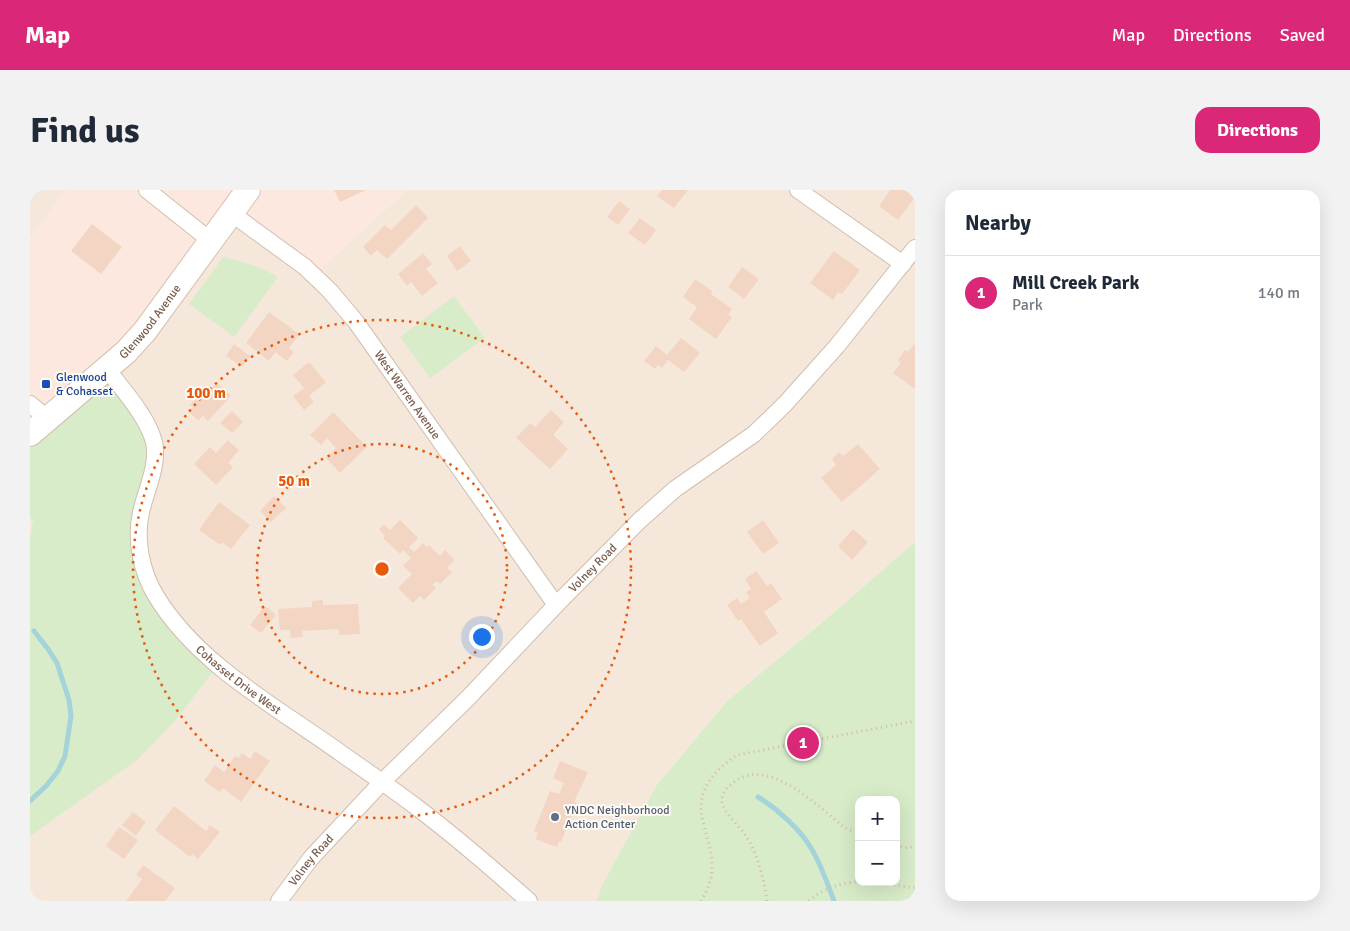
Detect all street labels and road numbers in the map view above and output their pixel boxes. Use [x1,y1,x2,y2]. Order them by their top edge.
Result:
street label: Glenwood Avenue [116,281,184,362]
street label: West Warren Avenue [371,348,444,442]
street label: Volney Road [565,540,620,595]
street label: Cohasset Drive West [193,642,284,718]
street label: Volney Road [285,831,337,889]

